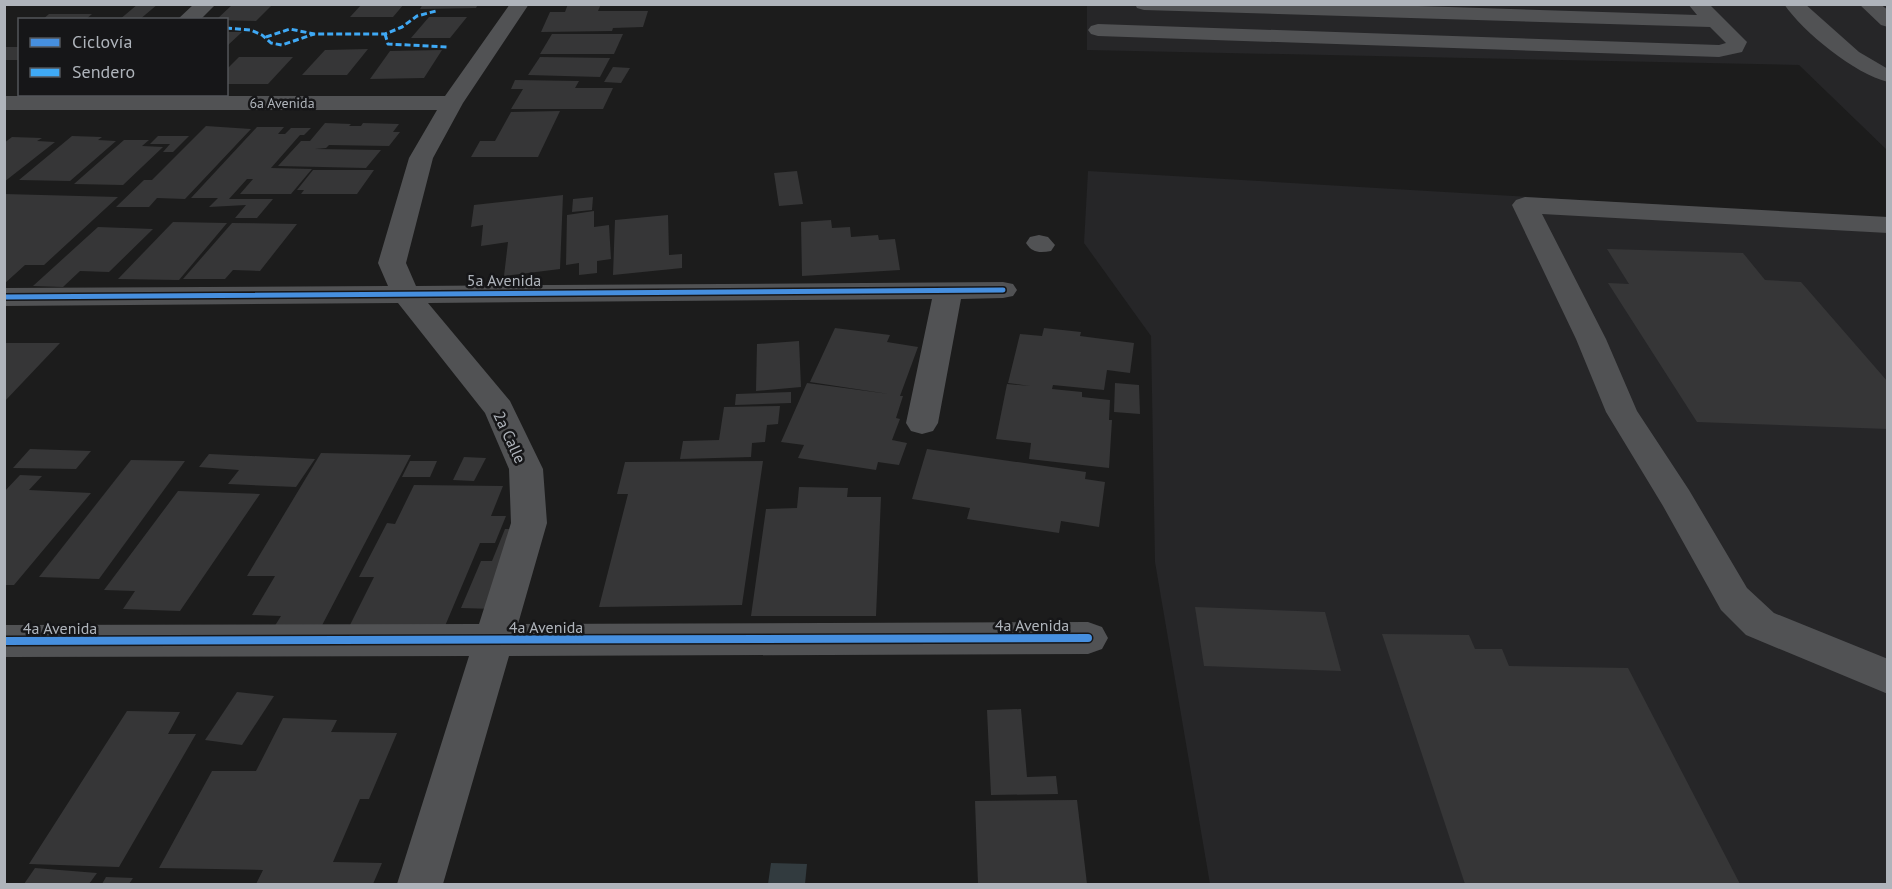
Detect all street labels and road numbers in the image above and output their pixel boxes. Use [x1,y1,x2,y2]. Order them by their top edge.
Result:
street label: 6a Avenida [249,94,315,112]
street label: 5a Avenida [467,270,541,290]
street label: 2a Calle [489,408,531,466]
street label: 4a Avenida [995,615,1069,635]
street label: 4a Avenida [509,617,583,637]
street label: 4a Avenida [23,618,97,638]

